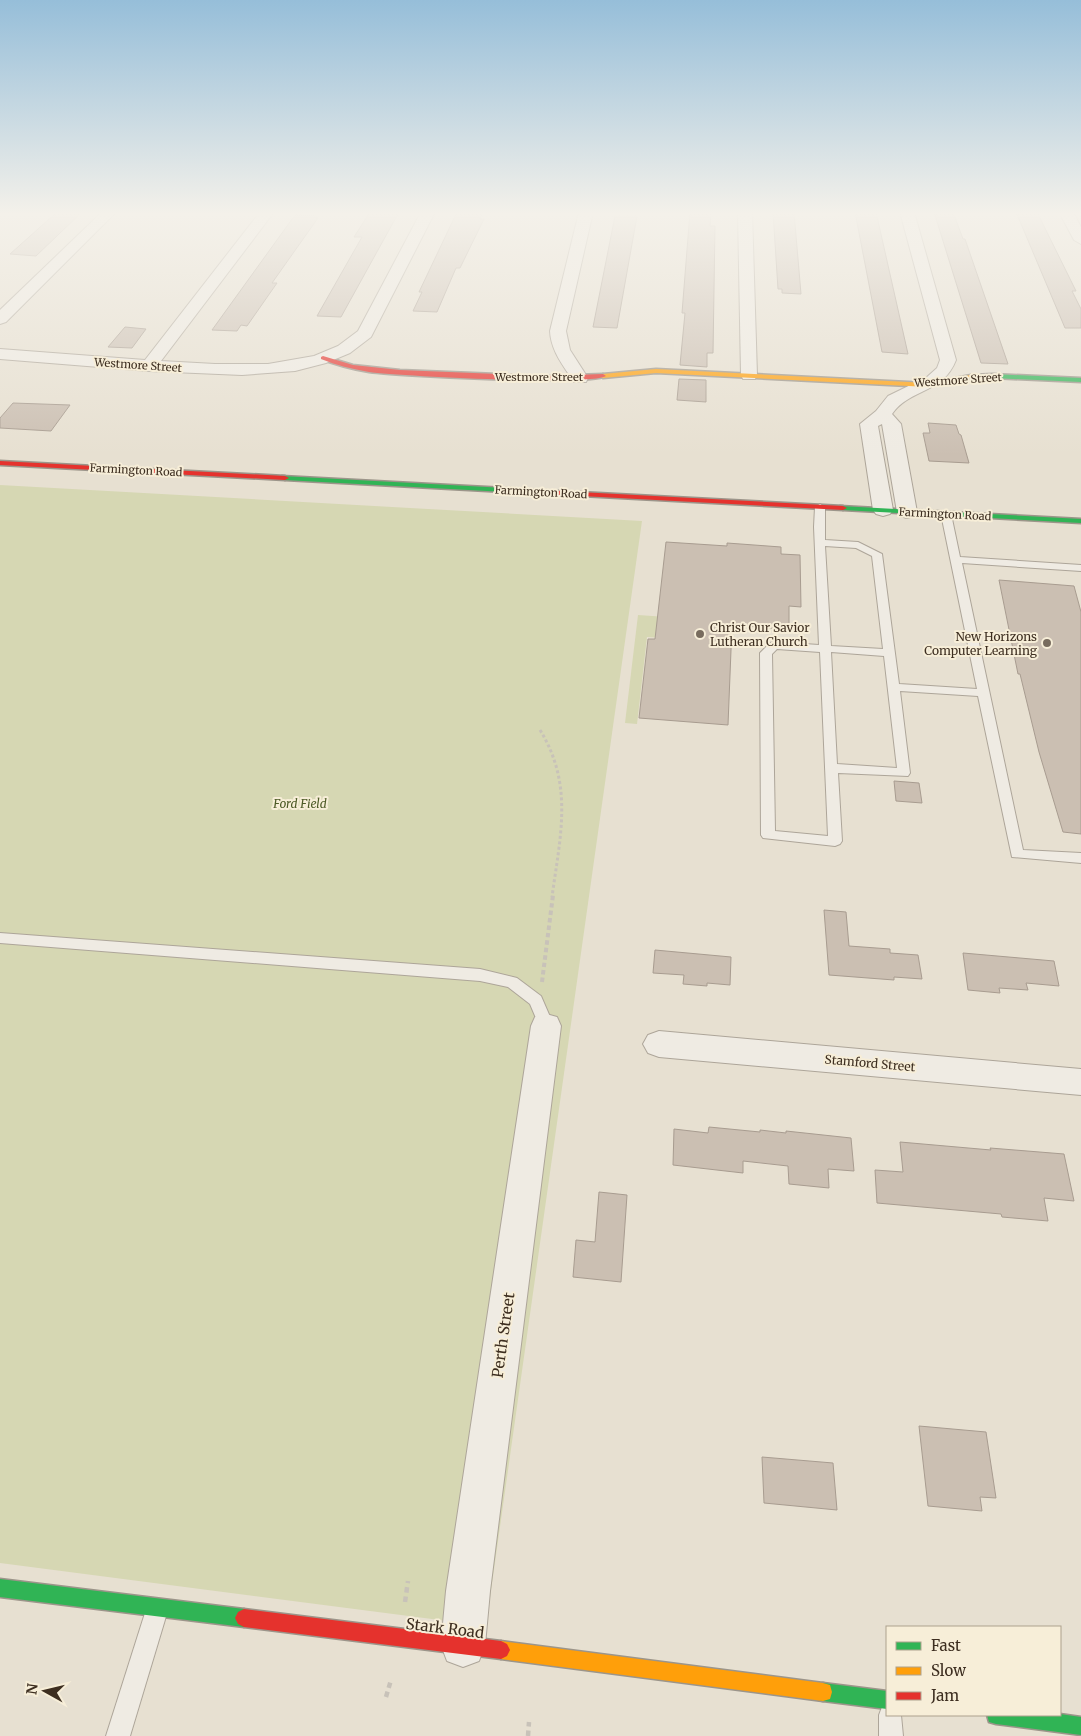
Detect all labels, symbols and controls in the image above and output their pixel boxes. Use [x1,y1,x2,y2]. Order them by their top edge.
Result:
street label: Westmore Street [93,355,183,375]
street label: Westmore Street [494,370,584,384]
street label: Westmore Street [913,370,1003,390]
street label: Farmington Road [89,461,183,479]
street label: Farmington Road [494,483,588,501]
street label: Farmington Road [898,505,992,523]
place label: Christ Our Savior Lutheran Church [710,620,810,649]
marker: Christ Our Savior Lutheran Church [694,628,706,640]
place label: New Horizons Computer Learning [924,629,1038,658]
marker: New Horizons Computer Learning [1041,637,1053,649]
park label: Ford Field [272,796,327,811]
street label: Stamford Street [824,1052,916,1074]
street label: Perth Street [488,1291,518,1379]
street label: Stark Road [405,1614,485,1642]
legend [886,1626,1061,1716]
text: Fast [931,1636,961,1655]
text: Slow [931,1661,966,1680]
north arrow [20,1666,70,1716]
text: N [22,1682,42,1696]
text: Jam [930,1686,959,1705]

